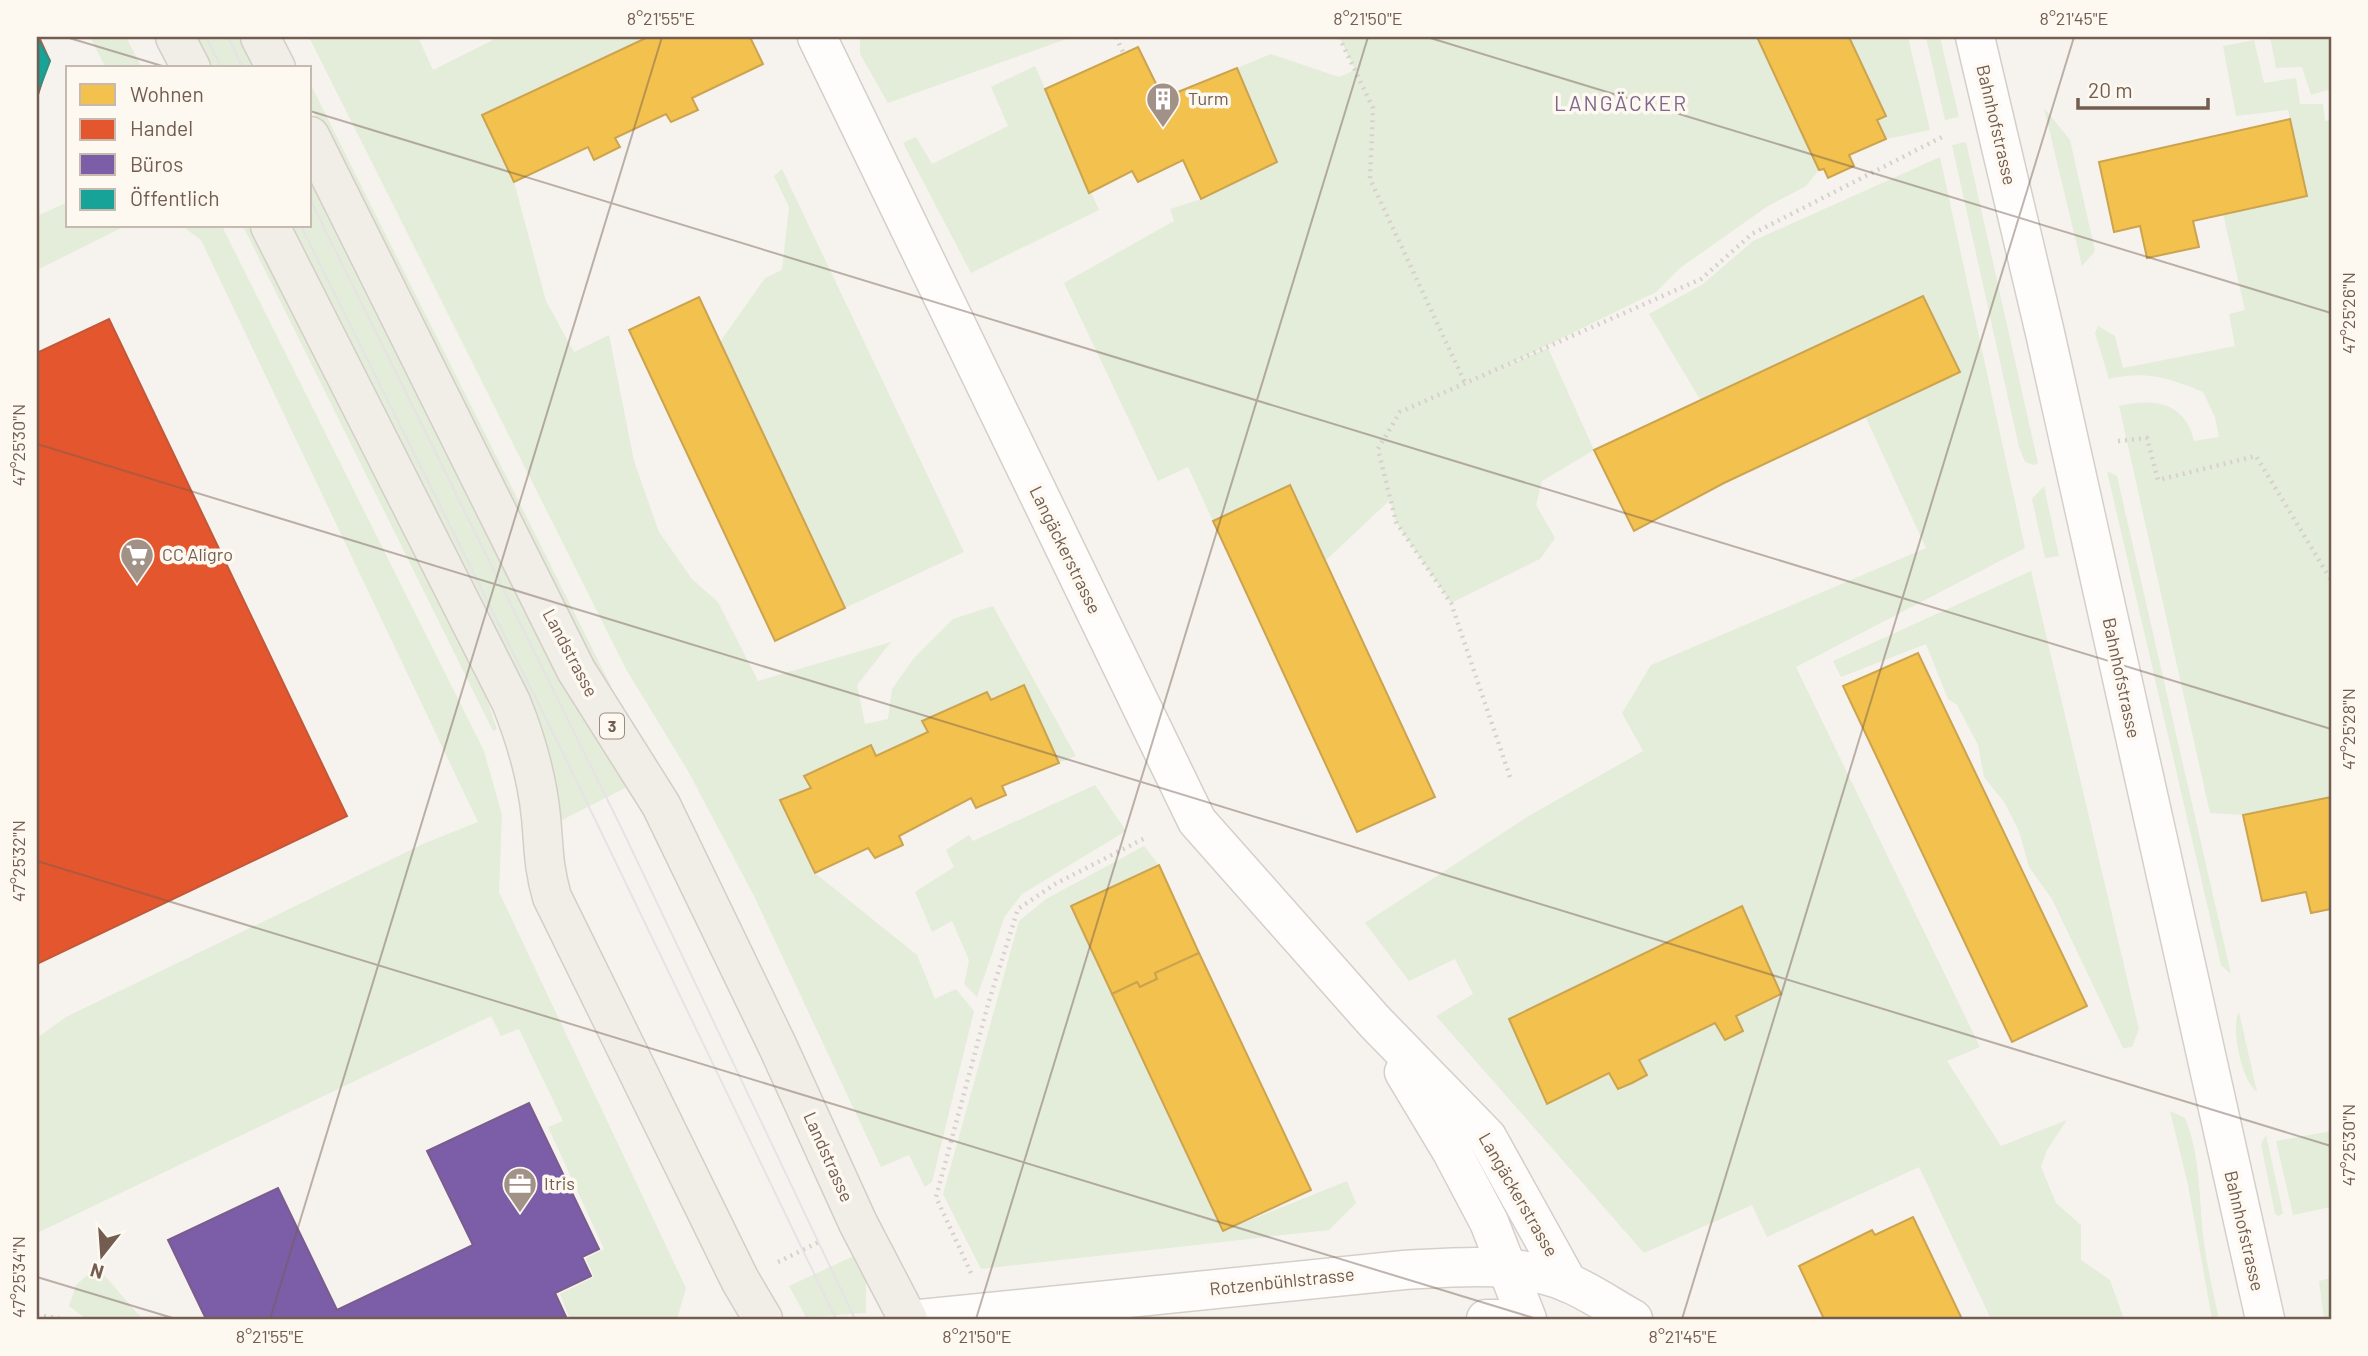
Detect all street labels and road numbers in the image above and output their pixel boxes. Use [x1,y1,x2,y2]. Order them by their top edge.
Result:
street label: Bahnhofstrasse [1972,63,2021,187]
street label: Langäckerstrasse [1025,482,1106,617]
street label: Landstrasse [539,605,603,700]
street label: Bahnhofstrasse [2098,616,2145,740]
road number: 3 [600,713,624,738]
street label: Landstrasse [799,1108,859,1205]
street label: Langäckerstrasse [1474,1129,1563,1260]
street label: Bahnhofstrasse [2220,1169,2269,1293]
street label: Rotzenbühlstrasse [1208,1262,1355,1300]

